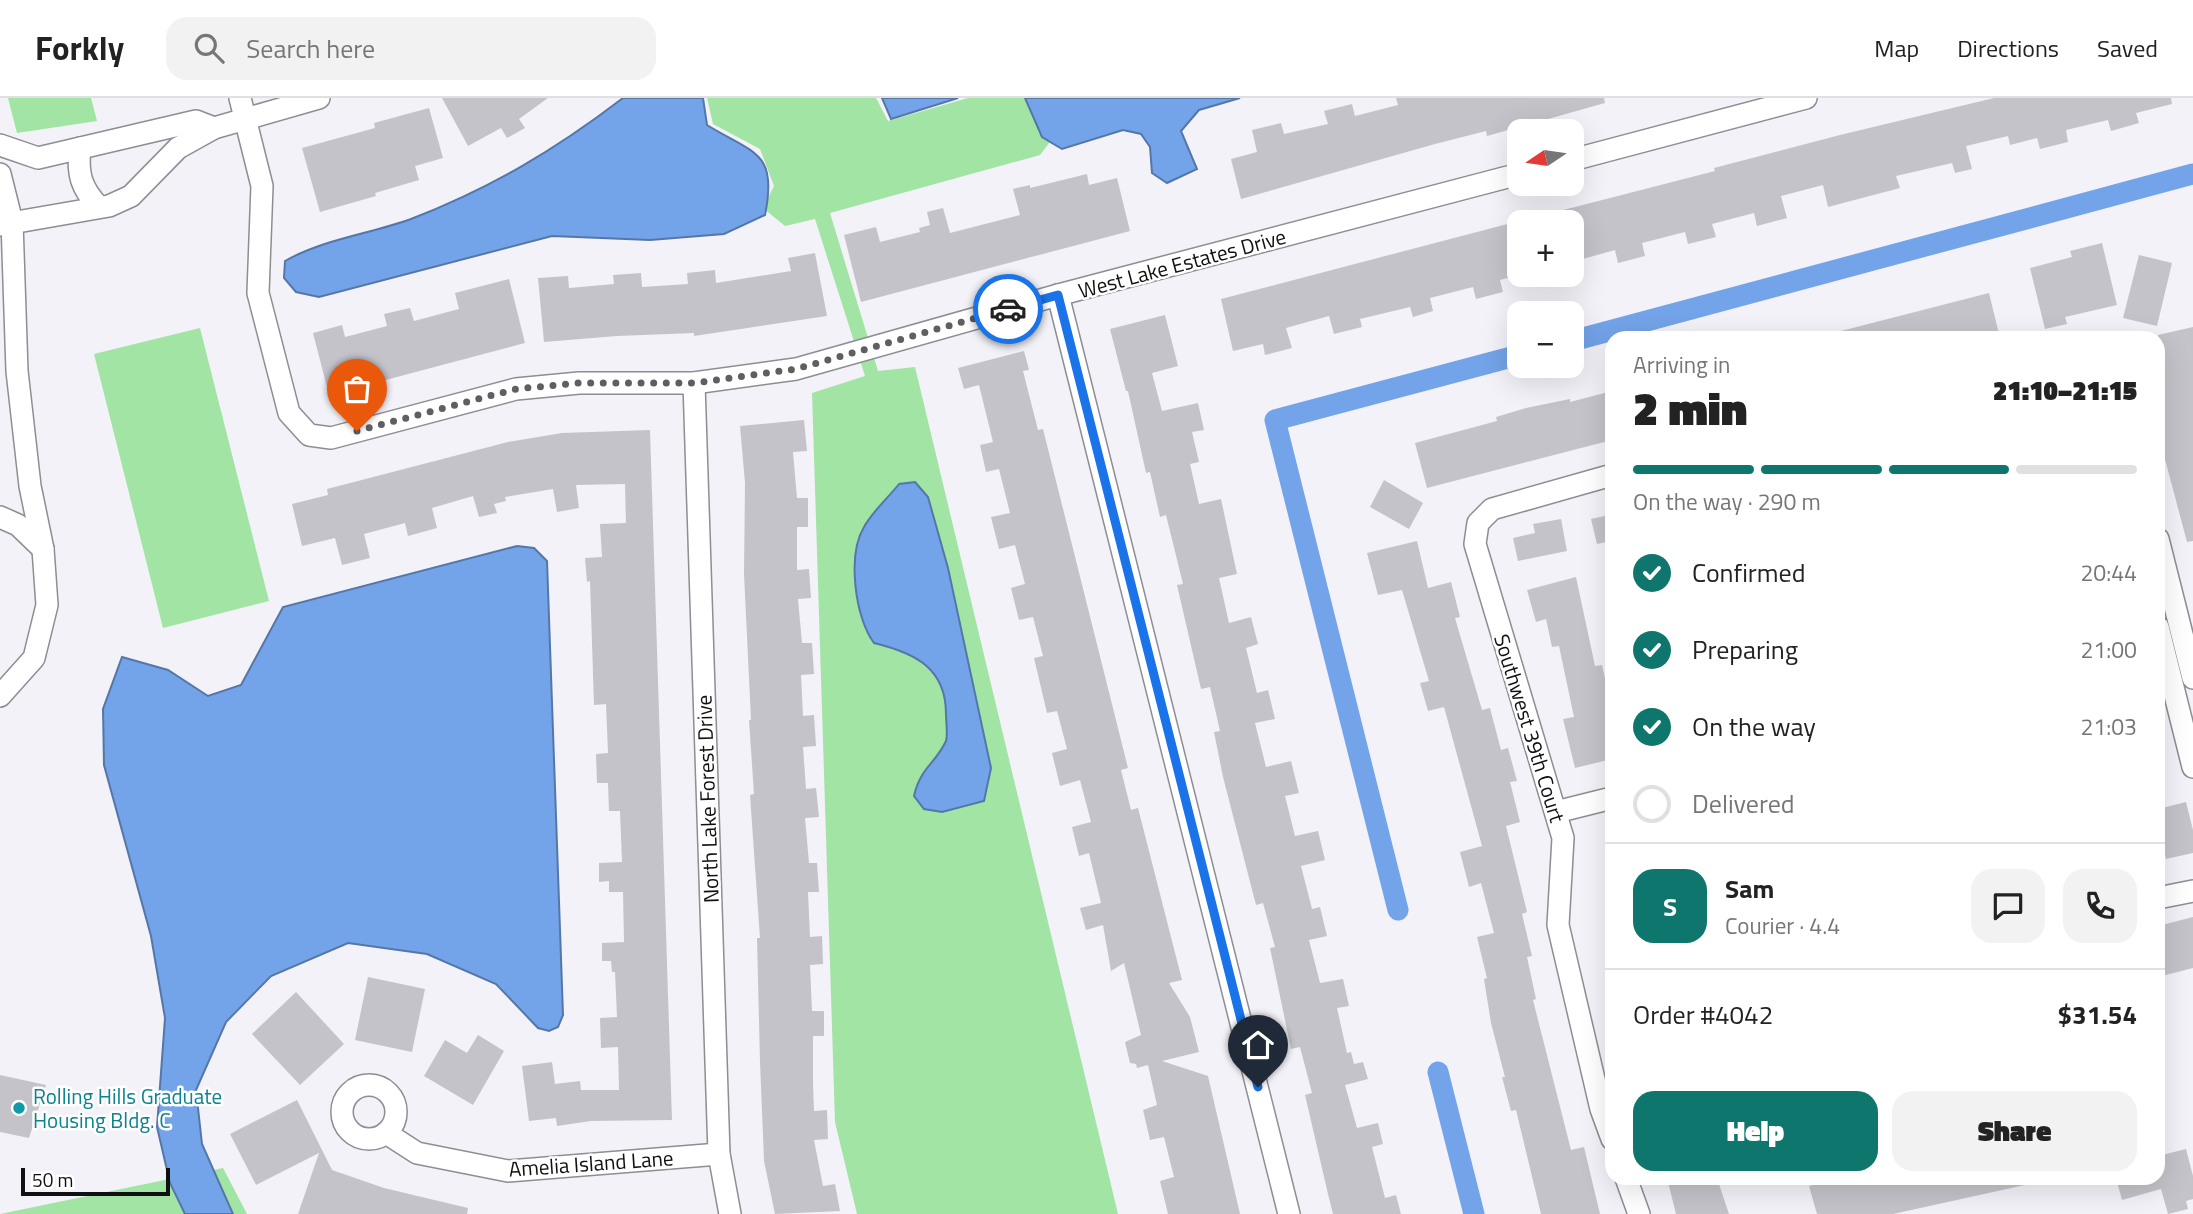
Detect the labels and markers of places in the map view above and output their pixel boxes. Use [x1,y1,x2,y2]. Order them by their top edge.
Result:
pin [327,359,387,431]
pin [1228,1015,1288,1087]
place label: Rolling Hills Graduate Housing Bldg. C [33,1080,222,1136]
marker: Rolling Hills Graduate Housing Bldg. C [11,1100,27,1116]

